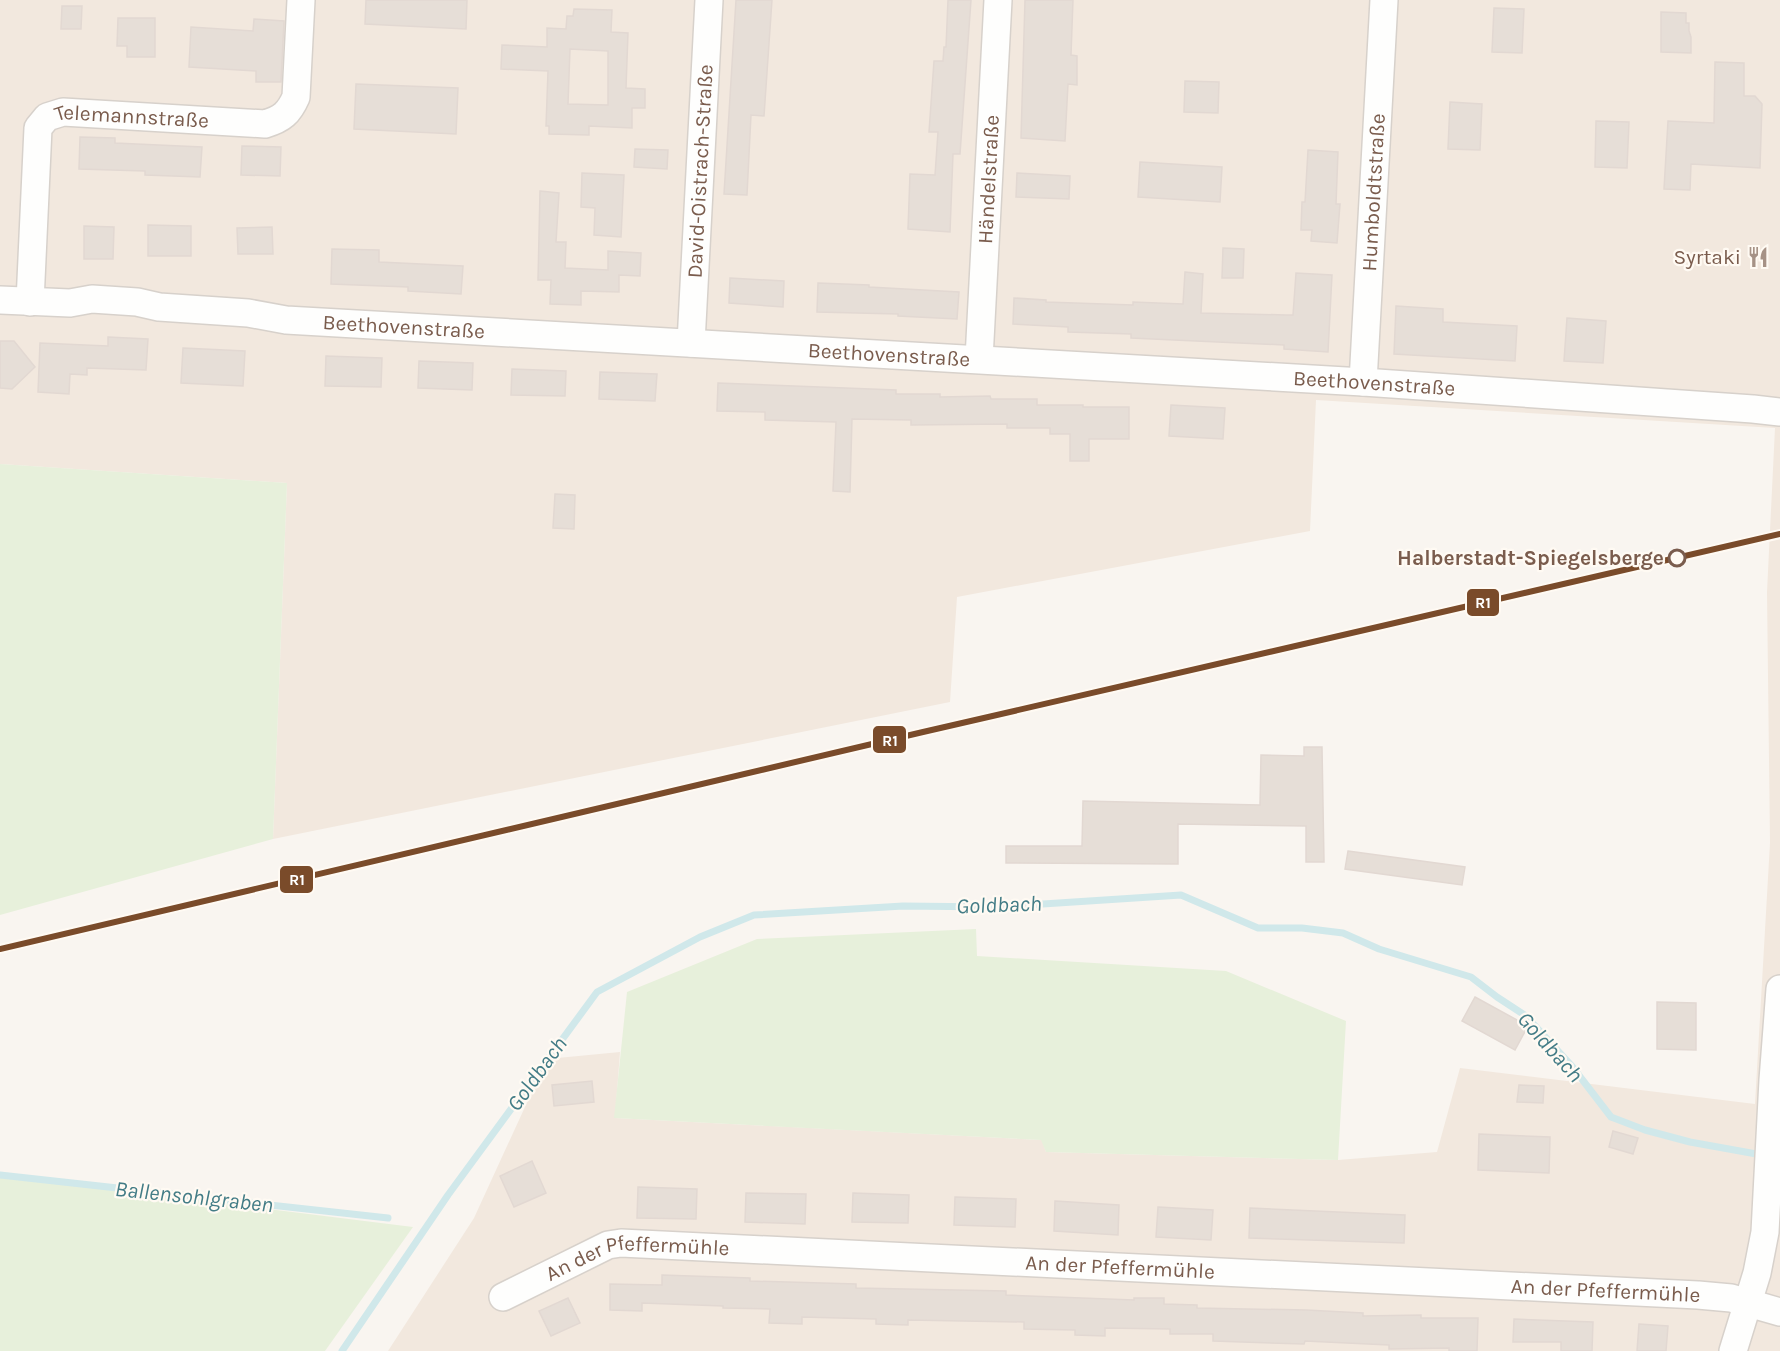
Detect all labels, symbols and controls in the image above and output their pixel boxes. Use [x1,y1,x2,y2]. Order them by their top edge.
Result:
street label: David-Oistrach-Straße [682,64,718,279]
street label: Telemannstraße [51,100,210,133]
street label: Humboldtstraße [1357,113,1390,272]
street label: Händelstraße [973,114,1004,244]
place label: Syrtaki [1673,245,1741,269]
restaurant icon: Syrtaki [1746,245,1770,269]
street label: Beethovenstraße [322,310,486,343]
street label: Beethovenstraße [807,338,971,371]
street label: Beethovenstraße [1292,366,1456,400]
place label: Halberstadt-Spiegelsberge [1397,546,1664,570]
marker: Halberstadt-Spiegelsberge [1668,549,1686,567]
line badge: R1 [1466,588,1500,617]
text: R1 [1475,593,1491,612]
line badge: R1 [872,725,907,754]
text: R1 [882,731,898,750]
line badge: R1 [279,865,314,894]
text: R1 [289,870,305,889]
water label: Goldbach [956,891,1042,919]
water label: Goldbach [1512,1006,1588,1088]
water label: Goldbach [501,1032,573,1116]
water label: Ballensohlgraben [114,1176,274,1218]
street label: An der Pfeffermühle [542,1231,730,1286]
street label: An der Pfeffermühle [1025,1251,1215,1284]
street label: An der Pfeffermühle [1510,1274,1701,1307]

